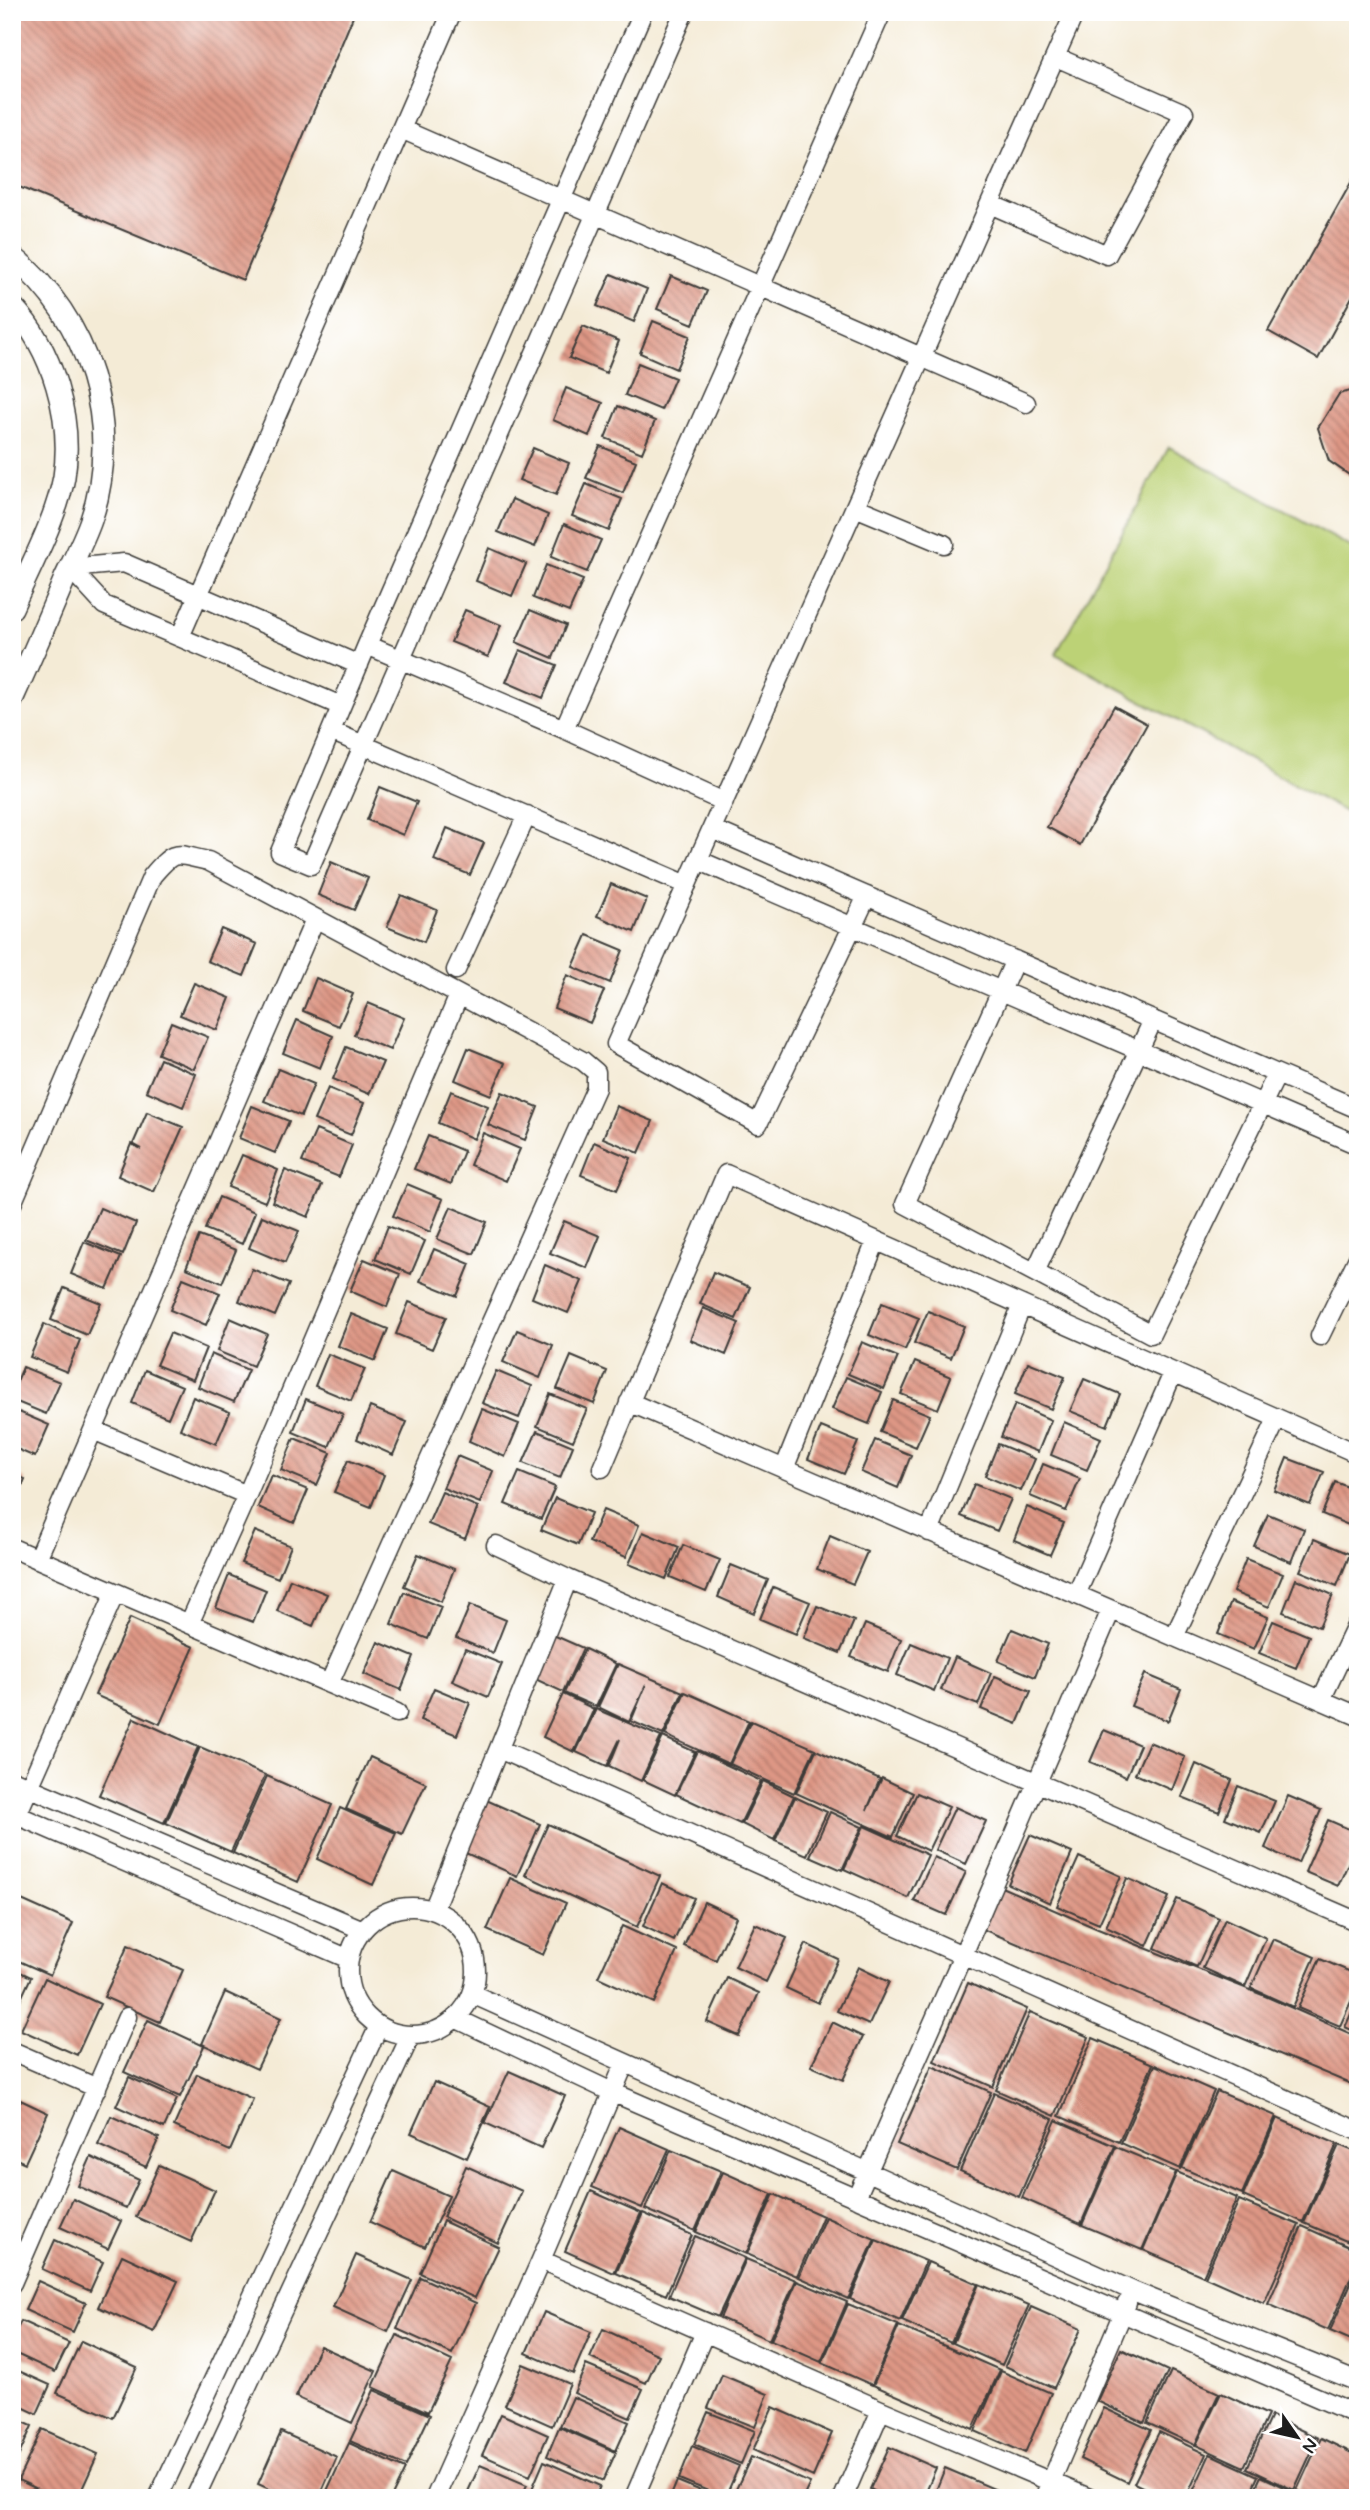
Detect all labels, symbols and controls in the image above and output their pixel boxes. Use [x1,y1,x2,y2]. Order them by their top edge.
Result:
north arrow [1262,2402,1332,2472]
text: N [1296,2433,1324,2458]

